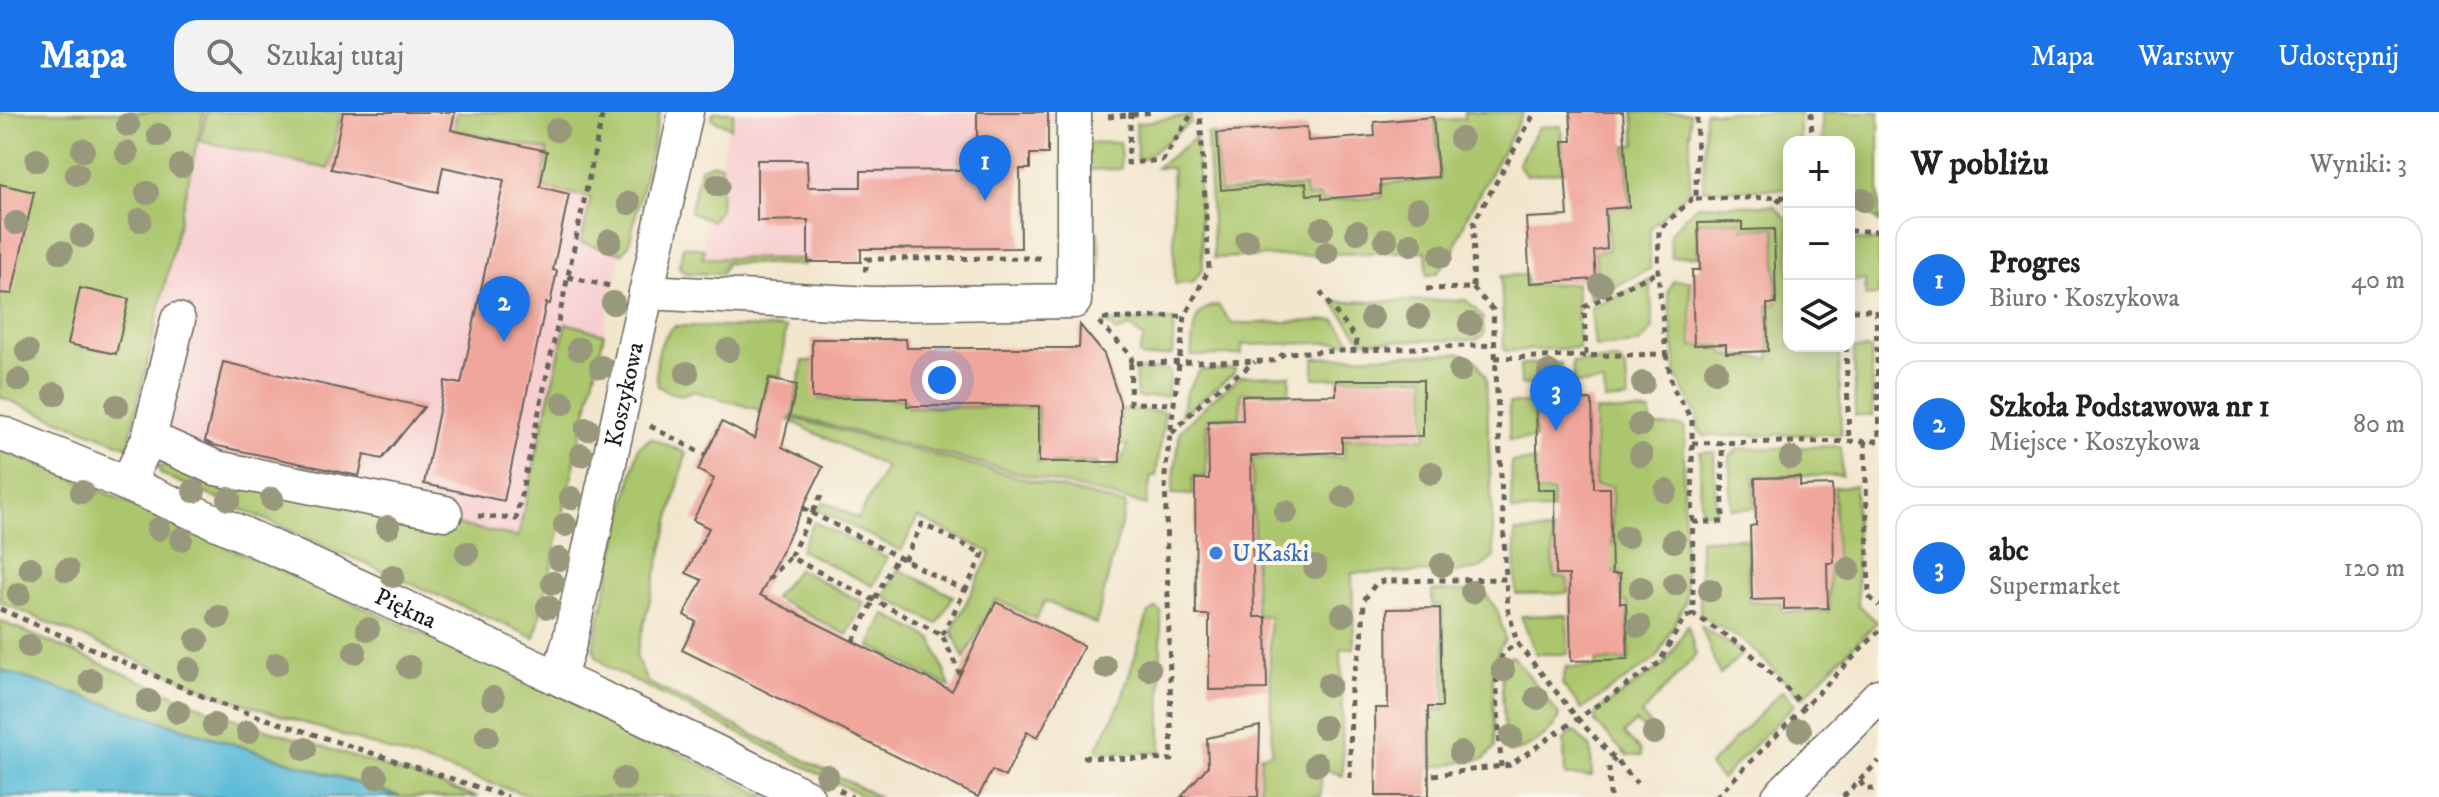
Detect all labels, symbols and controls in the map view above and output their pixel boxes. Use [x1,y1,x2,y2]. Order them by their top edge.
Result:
search box [174,20,734,92]
text: Mapa [40,32,126,80]
icon: search [202,34,246,78]
text: Szukaj tutaj [266,38,404,75]
text: Mapa [2031,39,2094,74]
text: Warstwy [2138,39,2234,74]
text: Udostępnij [2278,39,2399,74]
pin: 1 [959,135,1011,201]
map controls [1783,136,1855,352]
button: + [1783,136,1855,208]
text: W pobliżu [1911,143,2049,185]
text: Wyniki: 3 [2310,148,2407,181]
button: − [1783,208,1855,280]
text: Progres [1989,245,2080,282]
text: 1 [1934,264,1944,297]
text: 40 m [2351,264,2405,297]
pin: 2 [478,276,530,342]
button: layers [1783,280,1855,352]
text: Biuro · Koszykowa [1989,282,2180,315]
street label: Koszykowa [599,339,651,450]
your location [922,360,962,400]
pin: 3 [1530,365,1582,431]
text: Szkoła Podstawowa nr 1 [1989,389,2270,426]
text: 2 [1933,408,1945,441]
text: 80 m [2353,408,2405,441]
text: Miejsce · Koszykowa [1989,426,2200,459]
text: abc [1989,533,2029,570]
place label: U Kaśki [1232,539,1309,569]
marker: U Kaśki [1207,544,1225,562]
text: 3 [1934,552,1944,585]
text: 120 m [2344,552,2405,585]
text: Supermarket [1989,570,2121,603]
street label: Piękna [370,582,442,636]

